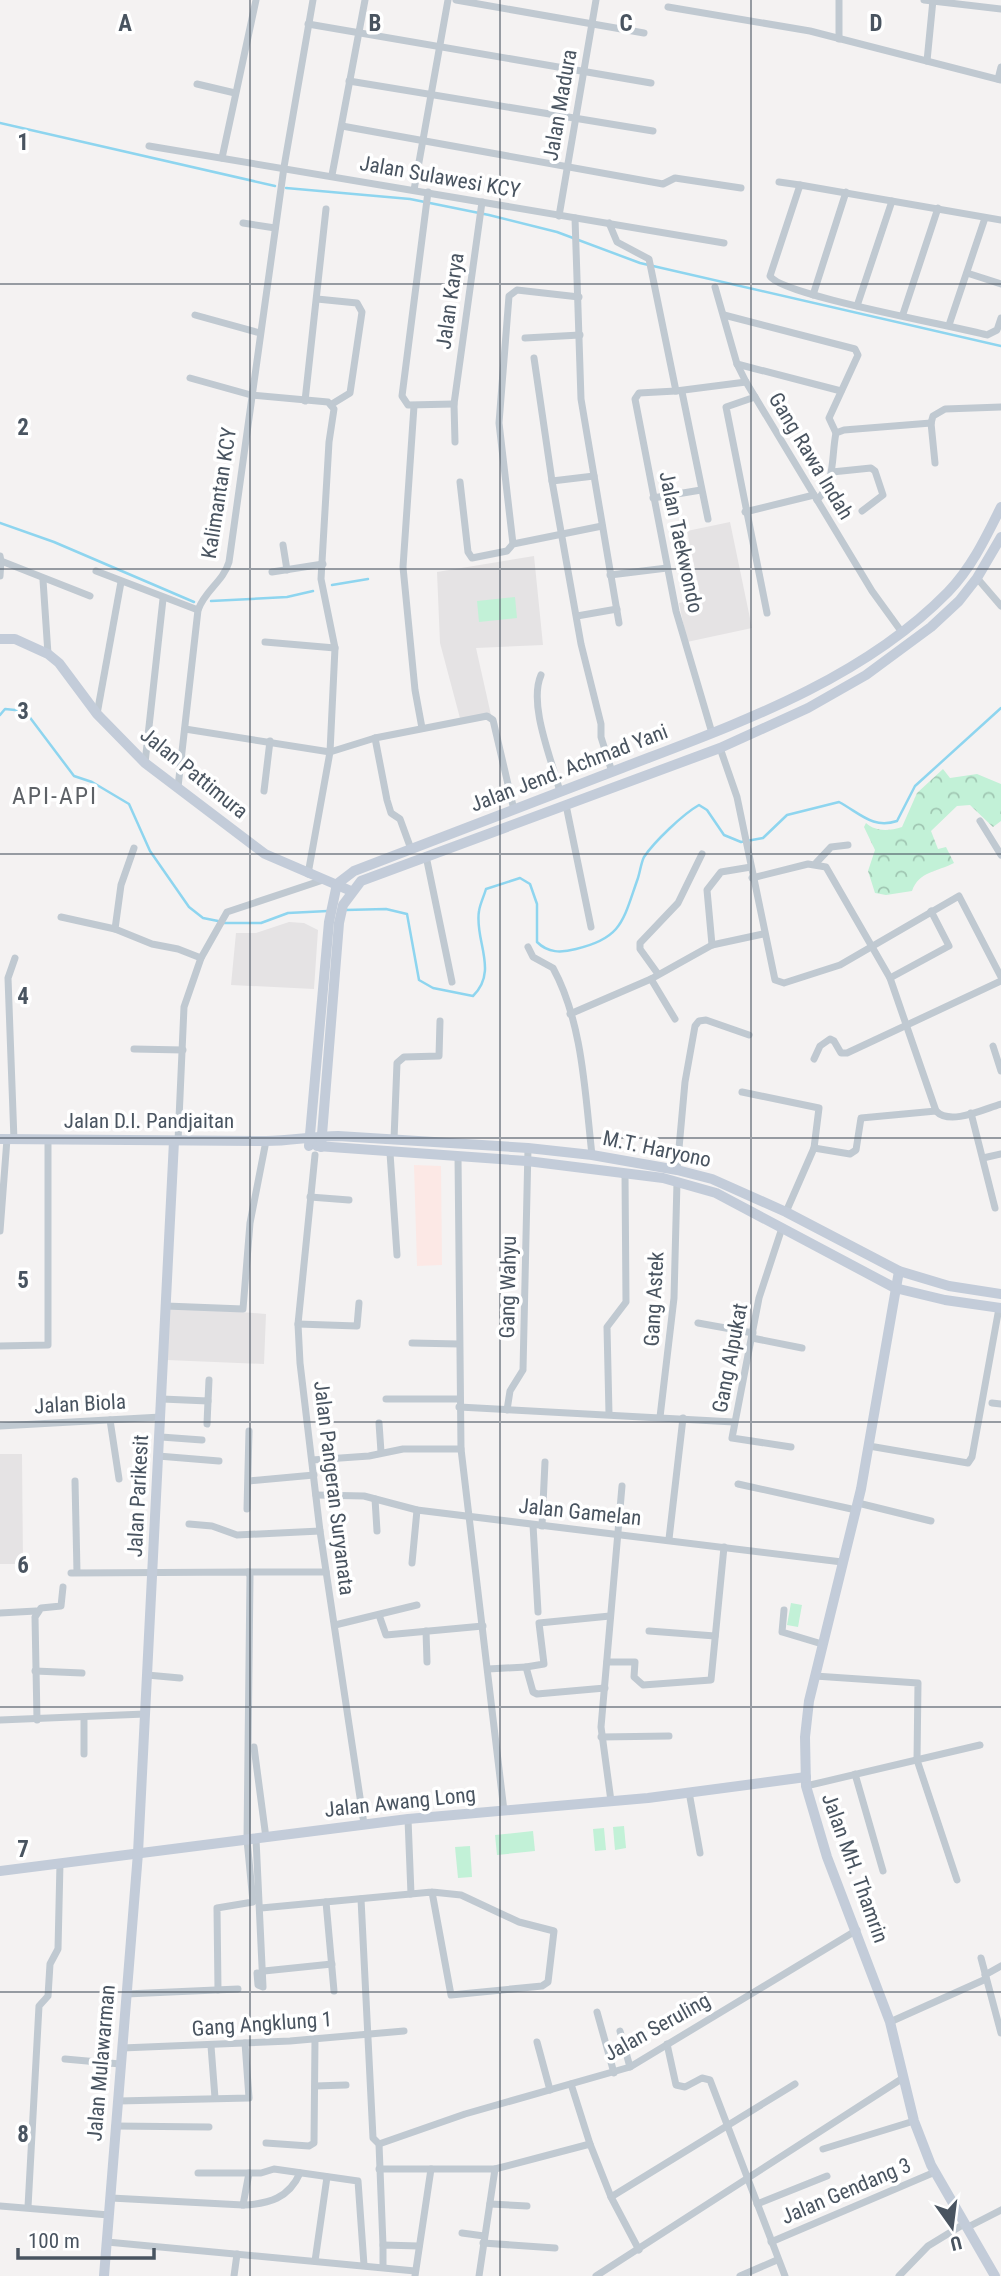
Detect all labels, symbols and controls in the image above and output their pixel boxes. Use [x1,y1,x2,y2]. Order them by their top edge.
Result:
text: A [118,10,132,37]
text: B [369,10,381,37]
text: C [619,10,633,37]
text: D [870,10,883,37]
street label: Jalan Madura [538,47,582,163]
text: 1 [17,129,29,156]
street label: Jalan Sulawesi KCY [358,151,522,203]
street label: Jalan Karya [431,251,469,351]
street label: Gang Rawa Indah [764,388,858,524]
text: 2 [17,414,29,441]
street label: Kalimantan KCY [197,426,241,560]
street label: Jalan Taekwondo [654,469,708,615]
text: 3 [17,698,29,725]
street label: Jalan Jend. Achmad Yani [467,719,671,817]
street label: Jalan Pattimura [136,722,252,824]
district label: API-API [12,782,98,810]
text: 4 [17,983,29,1010]
street label: Jalan D.I. Pandjaitan [64,1109,234,1133]
street label: M.T. Haryono [601,1126,713,1172]
street label: Gang Wahyu [495,1236,521,1338]
street label: Gang Astek [640,1250,668,1347]
text: 5 [17,1267,29,1294]
street label: Gang Alpukat [708,1301,752,1415]
street label: Jalan Pangeran Suryanata [309,1379,359,1597]
street label: Jalan Biola [34,1390,126,1418]
street label: Jalan Parikesit [123,1434,153,1558]
street label: Jalan Gamelan [517,1494,643,1530]
text: 6 [17,1552,29,1579]
street label: Jalan Awang Long [323,1782,477,1822]
street label: Jalan MH. Thamrin [817,1790,893,1946]
text: 7 [17,1836,29,1863]
street label: Jalan Mulawarman [82,1984,120,2142]
street label: Jalan Seruling [600,1988,714,2066]
street label: Gang Angklung 1 [191,2007,333,2041]
text: 8 [17,2121,29,2148]
street label: Jalan Gendang 3 [777,2153,915,2229]
north arrow [917,2192,987,2262]
scale bar [18,2216,154,2260]
text: 100 m [28,2229,80,2253]
text: U [948,2231,964,2255]

